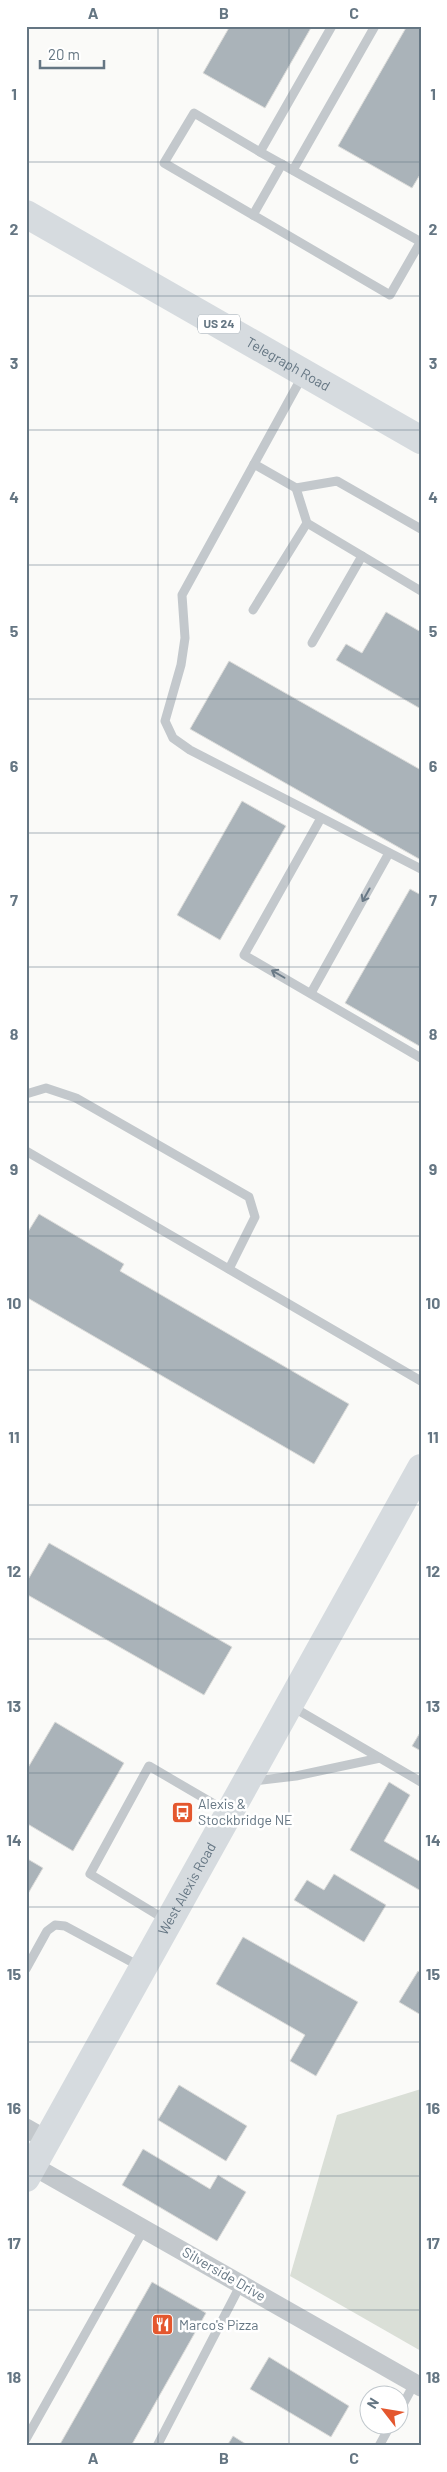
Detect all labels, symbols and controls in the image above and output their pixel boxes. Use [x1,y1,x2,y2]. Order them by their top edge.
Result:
text: A [88,3,99,22]
text: B [219,3,229,22]
text: C [349,3,359,22]
scale bar [40,38,104,70]
text: 20 m [48,45,80,63]
text: 1 [11,84,17,103]
text: 1 [430,84,436,103]
text: 2 [10,219,19,238]
text: 2 [429,219,438,238]
road number: US 24 [198,314,240,334]
street label: Telegraph Road [243,333,333,394]
text: 3 [10,353,18,372]
text: 3 [429,353,437,372]
text: 4 [9,487,19,506]
text: 4 [428,487,438,506]
text: 5 [10,621,19,640]
text: 5 [429,621,438,640]
text: 6 [10,756,19,775]
text: 6 [429,756,438,775]
one-way arrow [360,888,370,902]
text: 7 [10,890,18,909]
text: 7 [429,890,437,909]
one-way arrow [271,969,285,979]
text: 8 [10,1024,19,1043]
text: 8 [429,1024,438,1043]
text: 9 [10,1159,18,1178]
text: 9 [429,1159,437,1178]
text: 10 [7,1293,21,1312]
text: 10 [426,1293,440,1312]
text: 11 [8,1427,20,1446]
text: 11 [427,1427,439,1446]
text: 12 [7,1561,21,1580]
text: 12 [426,1561,440,1580]
text: 13 [7,1696,21,1715]
text: 13 [426,1696,440,1715]
place label: Alexis & Stockbridge NE [198,1795,292,1828]
bus stop icon: Alexis & Stockbridge NE [170,1800,194,1824]
text: 14 [6,1830,22,1849]
text: 14 [425,1830,441,1849]
street label: West Alexis Road [154,1839,219,1938]
text: 15 [7,1964,22,1983]
text: 15 [426,1964,441,1983]
text: 16 [7,2098,22,2117]
text: 16 [426,2098,441,2117]
text: 17 [7,2233,21,2252]
text: 17 [426,2233,440,2252]
street label: Silverside Drive [180,2243,269,2304]
restaurant icon: Marco's Pizza [151,2313,175,2337]
place label: Marco's Pizza [179,2316,258,2333]
text: 18 [7,2367,21,2386]
text: 18 [426,2367,440,2386]
north arrow [360,2384,410,2434]
text: N [363,2395,382,2411]
text: A [88,2448,99,2467]
text: B [219,2448,229,2467]
text: C [349,2448,359,2467]

